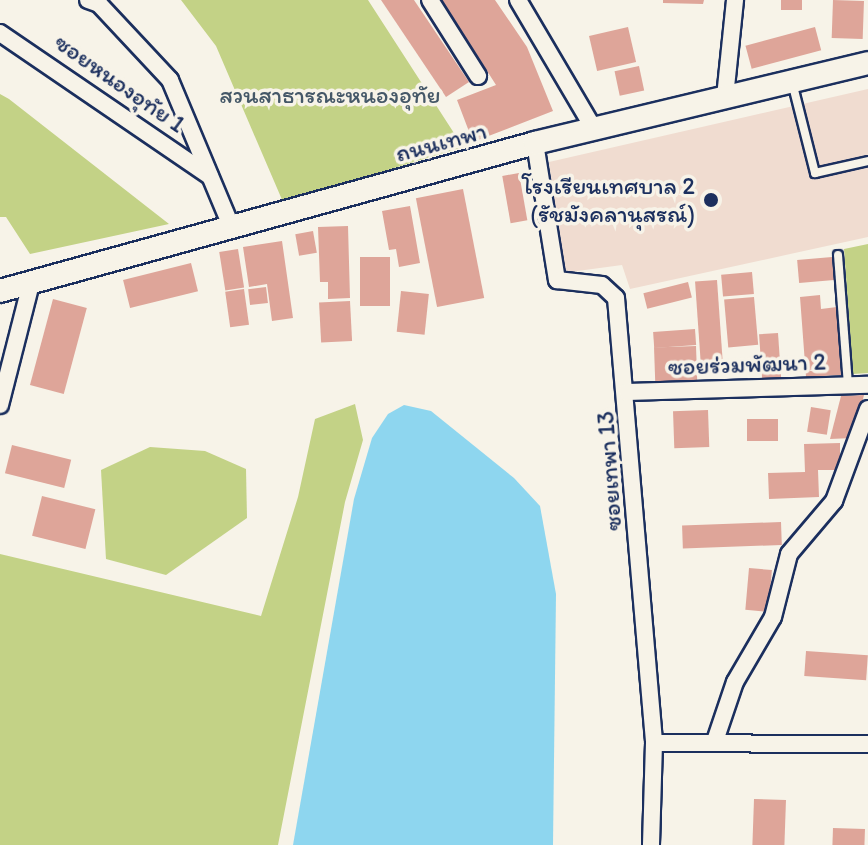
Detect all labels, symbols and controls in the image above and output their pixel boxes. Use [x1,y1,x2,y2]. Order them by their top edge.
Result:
street label: ซอยหนองอุทัย 1 [49,27,191,139]
park label: สวนสาธารณะหนองอุทัย [220,81,440,109]
street label: ถนนเทพา [392,116,490,168]
place label: โรงเรียนเทศบาล 2 (รัชมังคลานุสรณ์) [522,172,695,228]
marker: โรงเรียนเทศบาล 2 (รัชมังคลานุสรณ์) [702,191,720,209]
street label: ซอยร่วมพัฒนา 2 [668,347,826,381]
street label: ซอยเทพา 13 [590,410,628,532]

